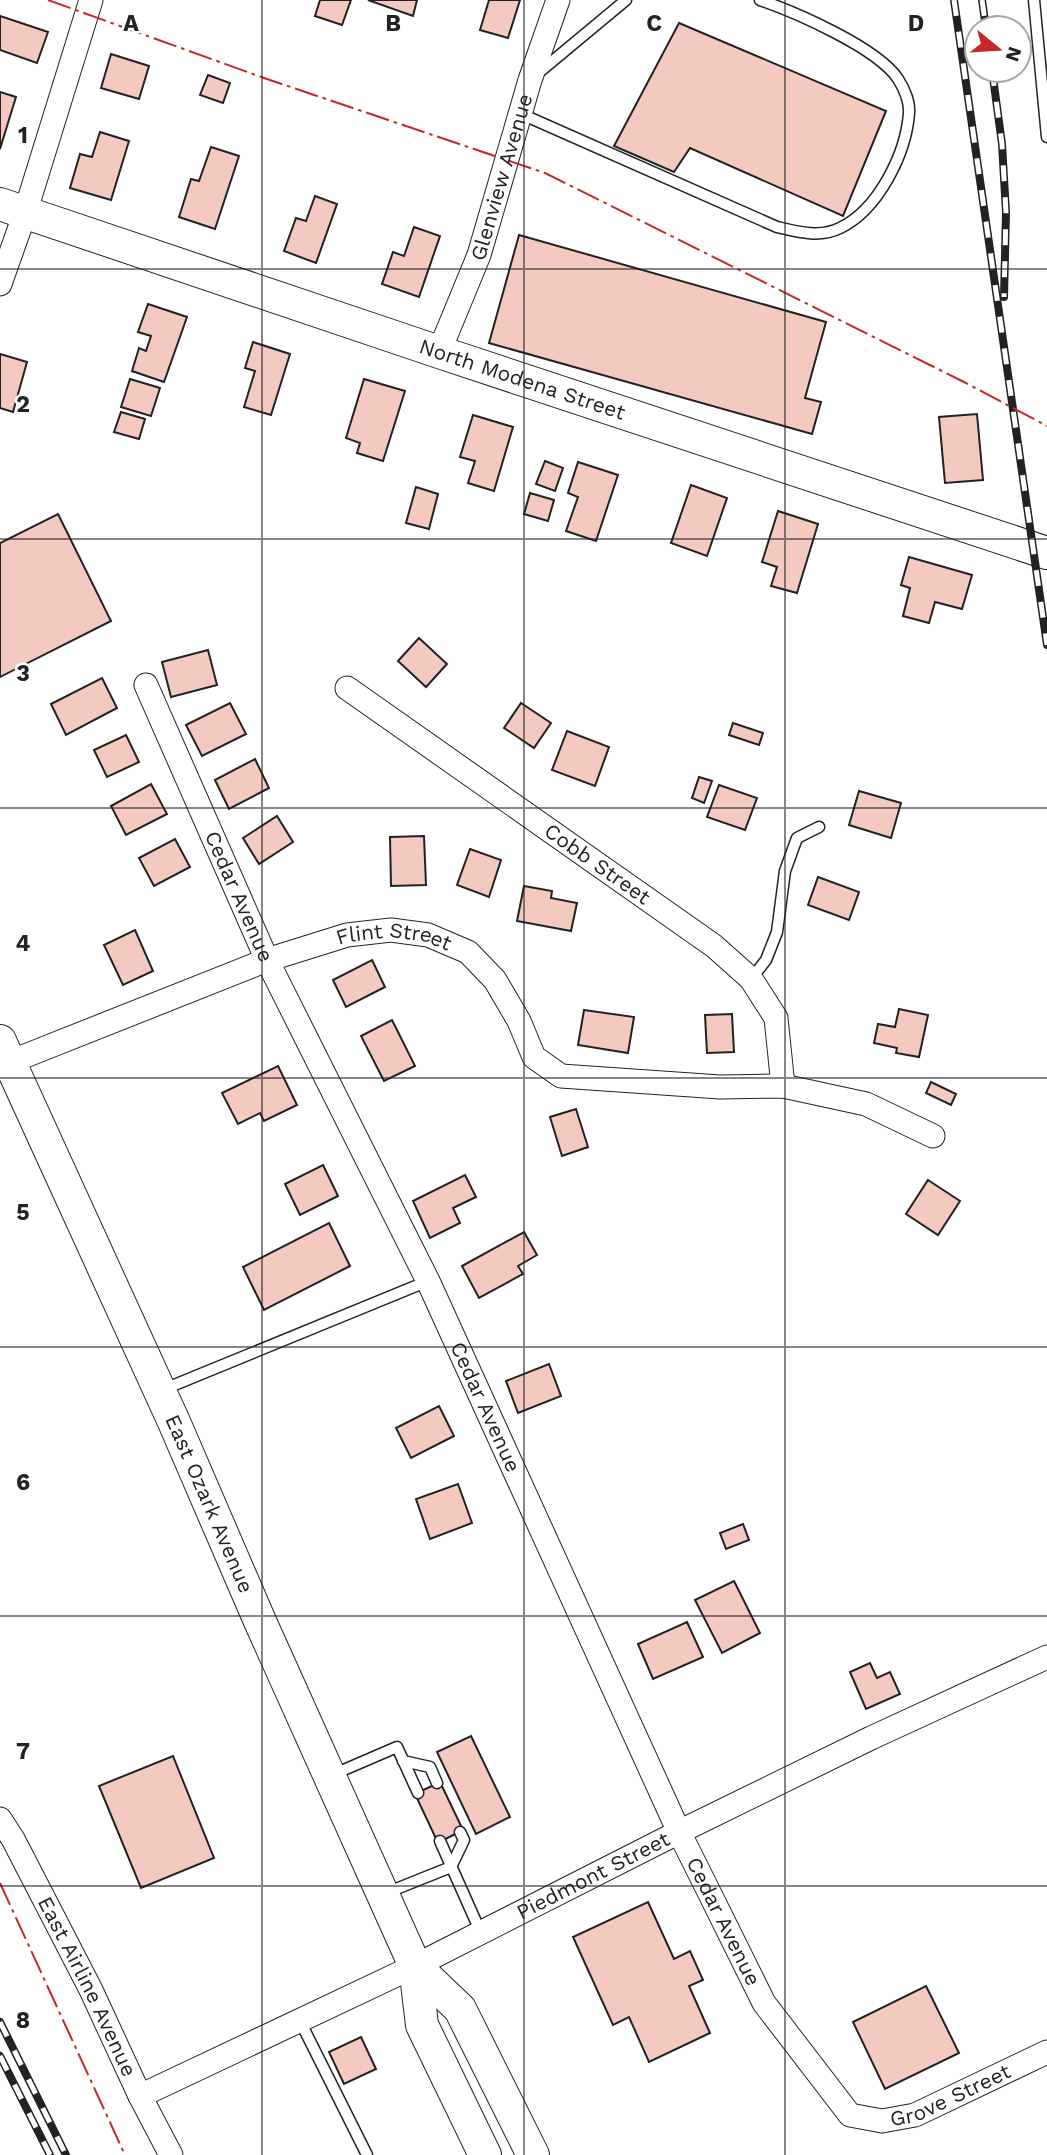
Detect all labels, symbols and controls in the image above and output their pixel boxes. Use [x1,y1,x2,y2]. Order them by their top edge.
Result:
text: A [123,10,139,37]
text: B [385,10,401,37]
text: C [646,10,662,37]
text: D [908,10,924,37]
north arrow [963,14,1033,84]
text: N [1001,44,1027,64]
street label: Glenview Avenue [465,91,537,263]
text: 1 [18,122,28,149]
street label: North Modena Street [416,333,629,425]
text: 2 [16,391,30,418]
text: 3 [16,660,30,687]
street label: Cobb Street [540,818,656,910]
street label: Cedar Avenue [200,827,279,965]
street label: Flint Street [333,917,456,956]
text: 4 [16,930,31,957]
text: 5 [16,1199,30,1226]
street label: Cedar Avenue [445,1338,526,1476]
street label: East Ozark Avenue [160,1410,259,1597]
text: 6 [16,1469,30,1496]
text: 7 [16,1738,30,1765]
street label: Piedmont Street [512,1826,674,1924]
street label: Cedar Avenue [682,1853,766,1990]
street label: East Airline Avenue [33,1892,142,2080]
text: 8 [16,2007,30,2034]
street label: Grove Street [888,2058,1015,2131]

